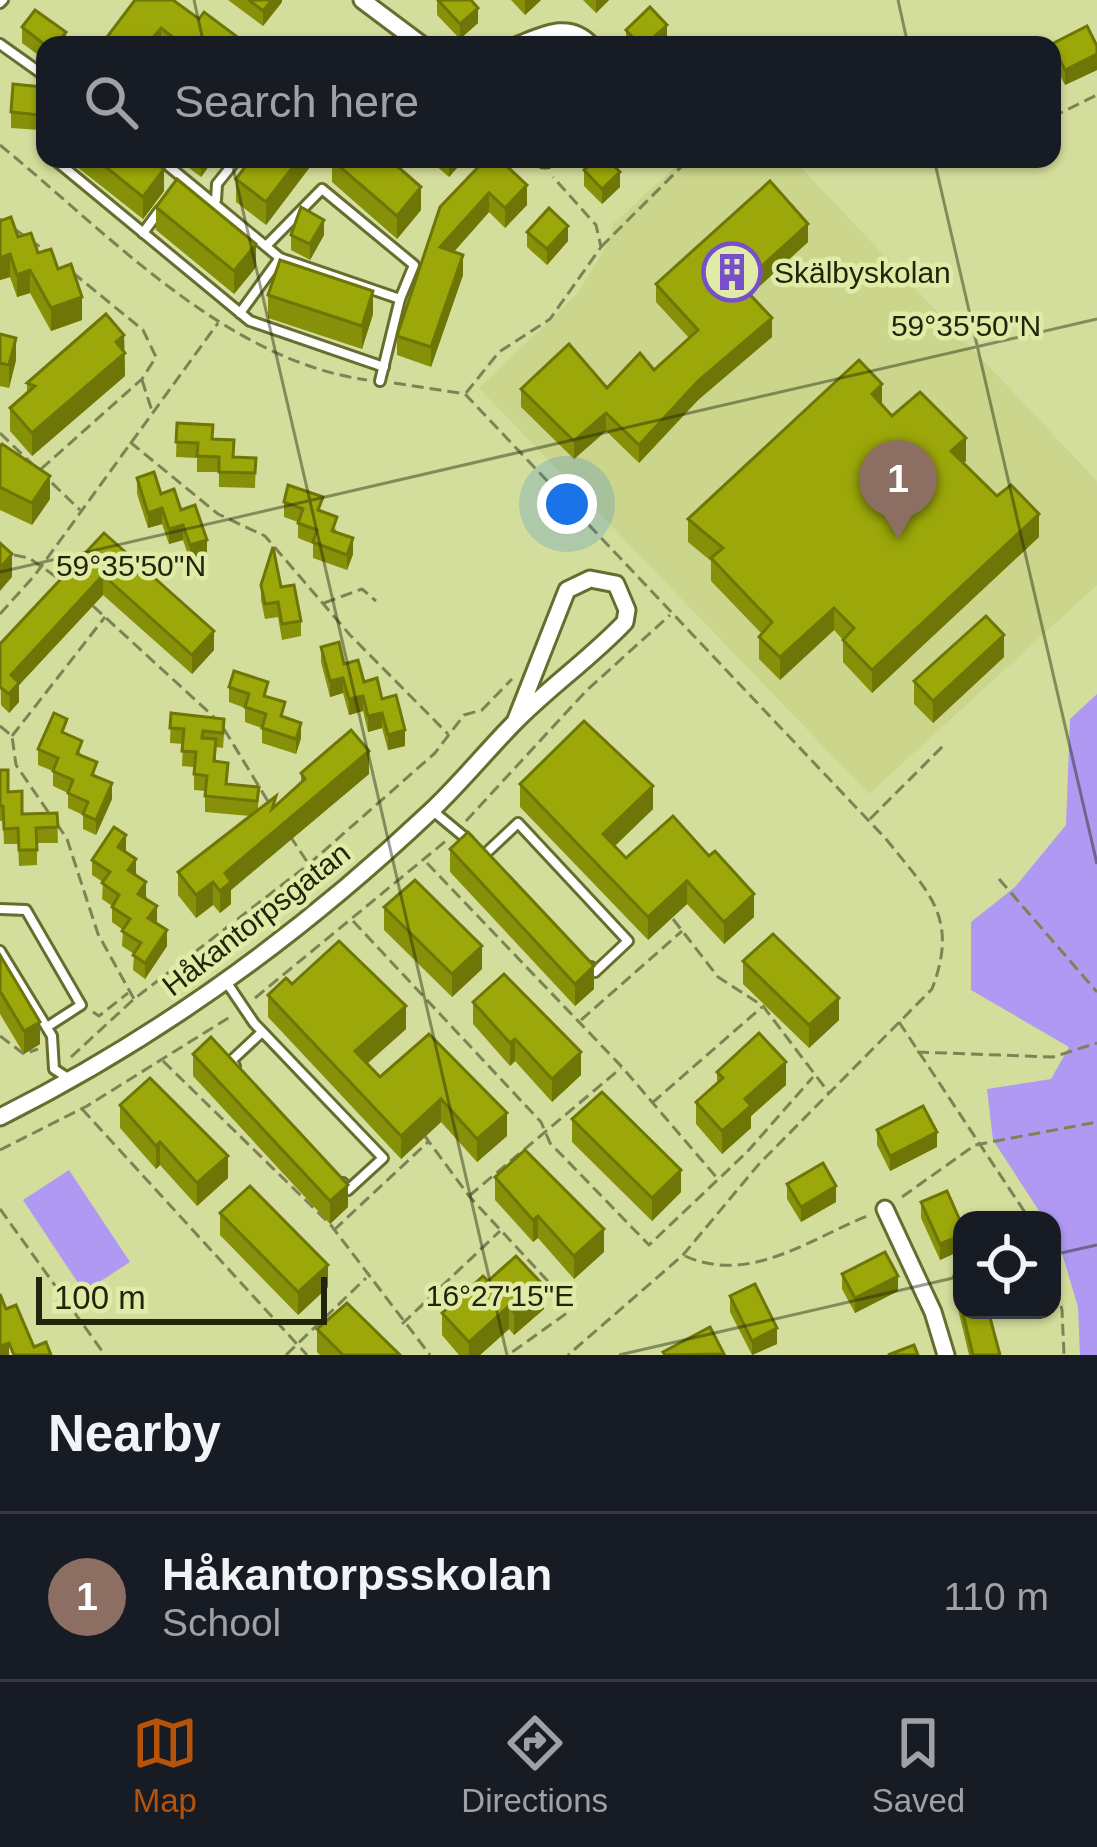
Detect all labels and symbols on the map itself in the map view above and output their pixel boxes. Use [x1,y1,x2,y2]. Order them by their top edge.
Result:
building icon: Skälbyskolan [701,241,763,303]
place label: Skälbyskolan [774,256,951,289]
text: 59°35'50"N [891,309,1041,342]
pin: 1 [859,440,937,539]
your location [537,474,597,534]
text: 59°35'50"N [56,549,206,582]
street label: Håkantorpsgatan [156,836,356,1002]
scale bar [36,1271,327,1324]
text: 16°27'15"E [426,1279,574,1312]

